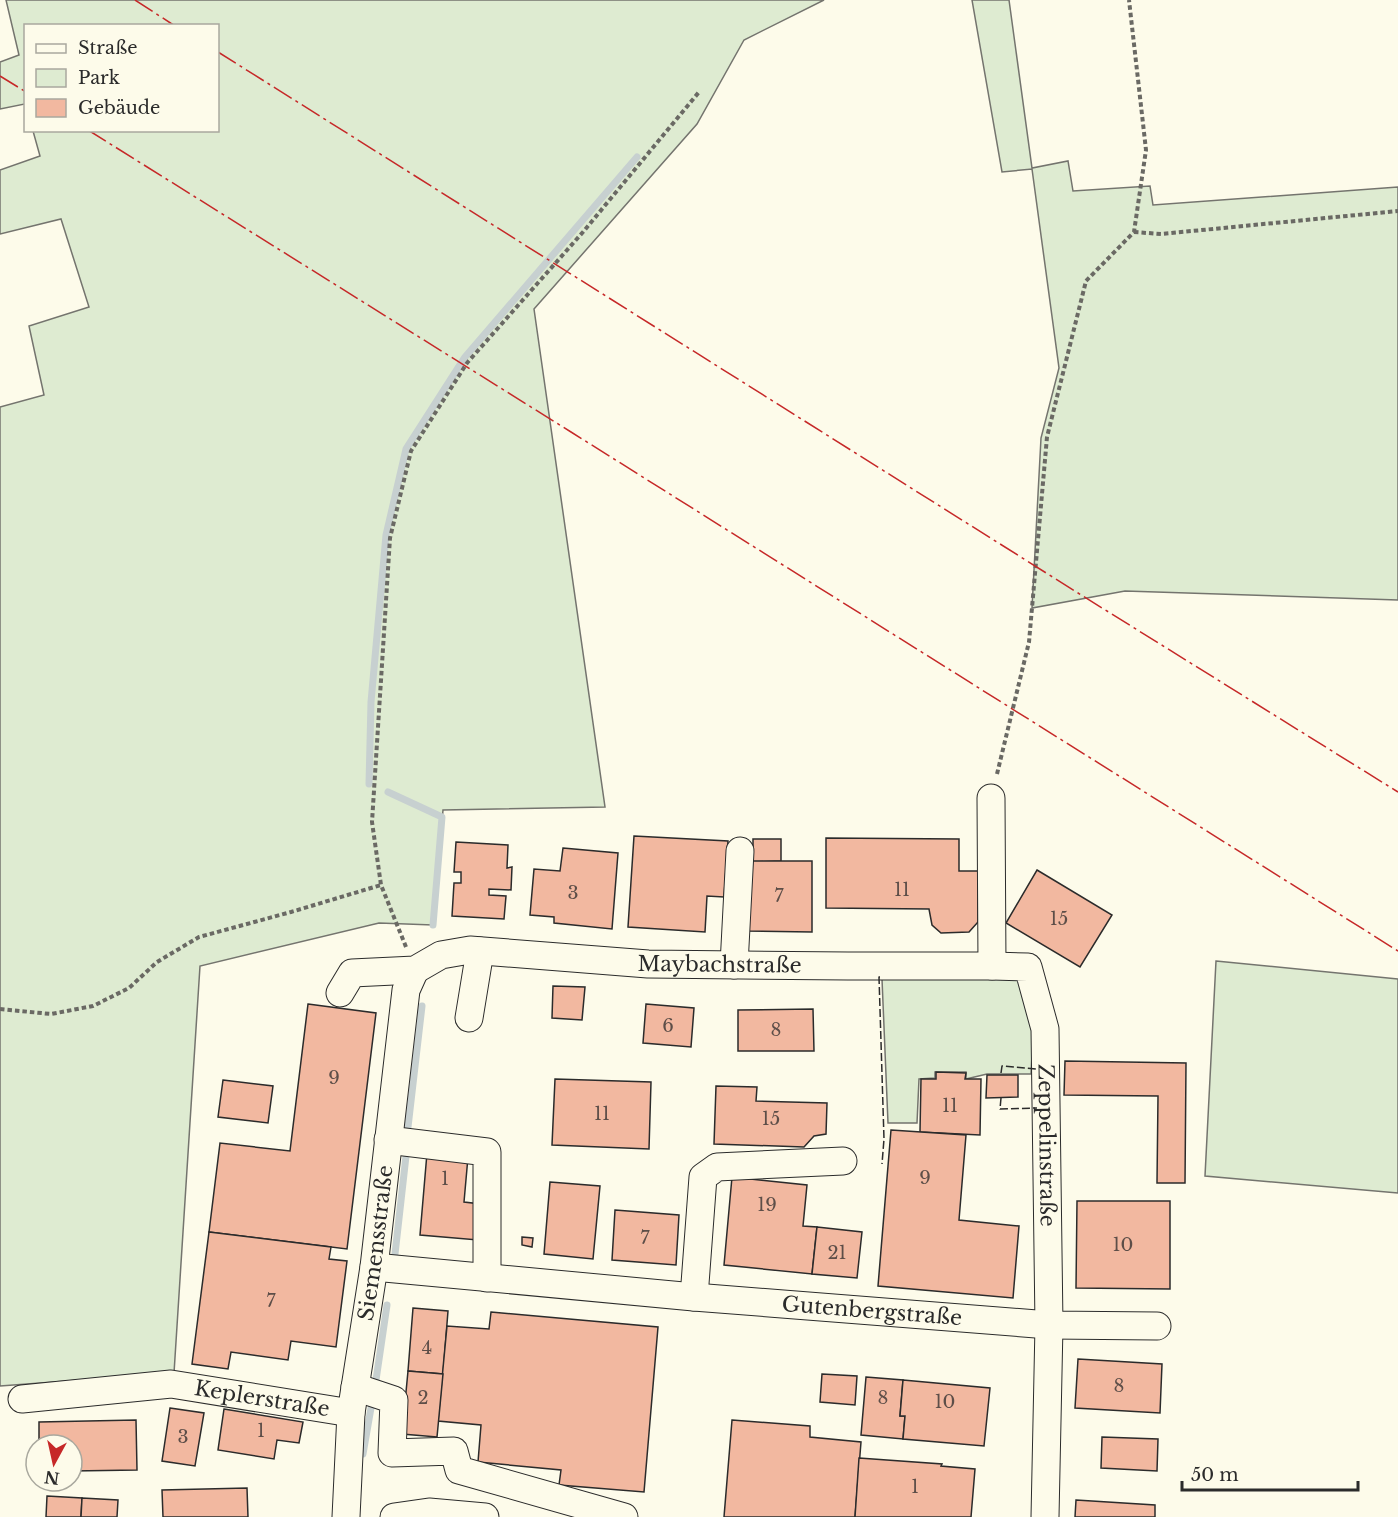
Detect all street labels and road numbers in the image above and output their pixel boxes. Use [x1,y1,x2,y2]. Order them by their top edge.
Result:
street label: Maybachstraße [637,951,802,979]
street label: Zeppelinstraße [1032,1064,1061,1227]
street label: Siemensstraße [353,1164,399,1323]
street label: Gutenbergstraße [781,1291,963,1331]
street label: Keplerstraße [193,1375,332,1422]

